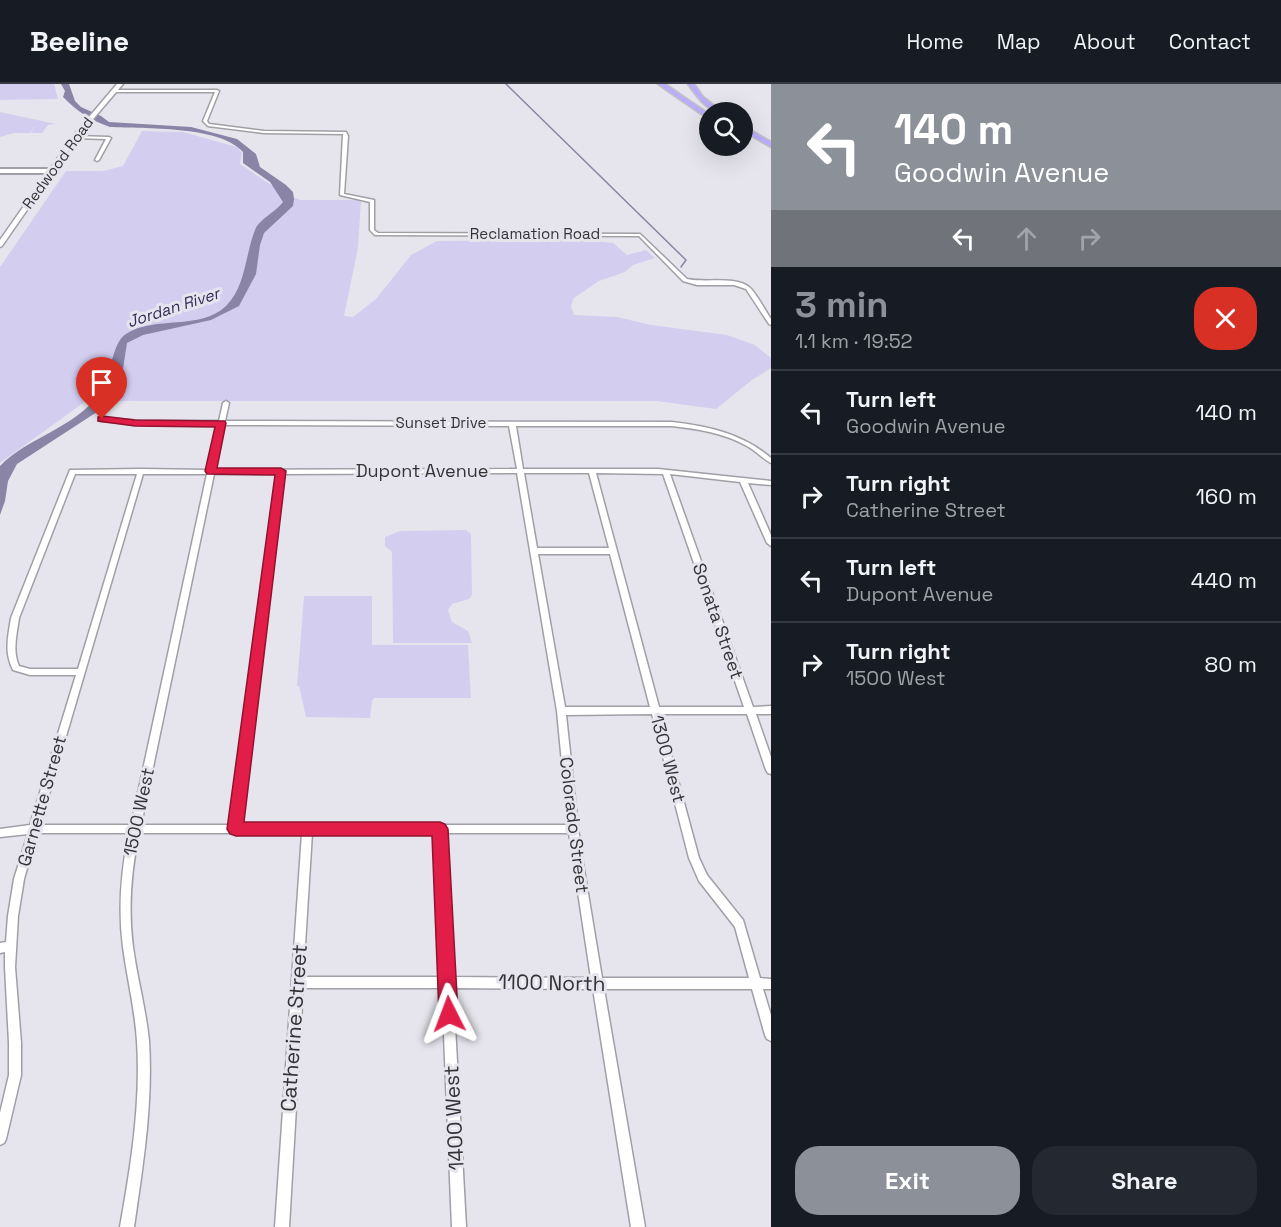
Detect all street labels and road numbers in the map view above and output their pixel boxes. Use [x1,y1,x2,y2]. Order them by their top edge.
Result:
street label: Redwood Road [18,113,97,212]
street label: Reclamation Road [470,224,600,243]
street label: Sunset Drive [396,413,486,432]
street label: Dupont Avenue [356,459,488,482]
street label: Sonata Street [688,560,749,682]
street label: 1300 West [646,713,691,805]
street label: Garnette Street [12,733,71,869]
street label: Colorado Street [555,755,594,894]
street label: 1500 West [118,766,159,858]
street label: Catherine Street [274,943,313,1113]
street label: 1100 North [498,968,606,997]
street label: 1400 West [437,1065,470,1171]

